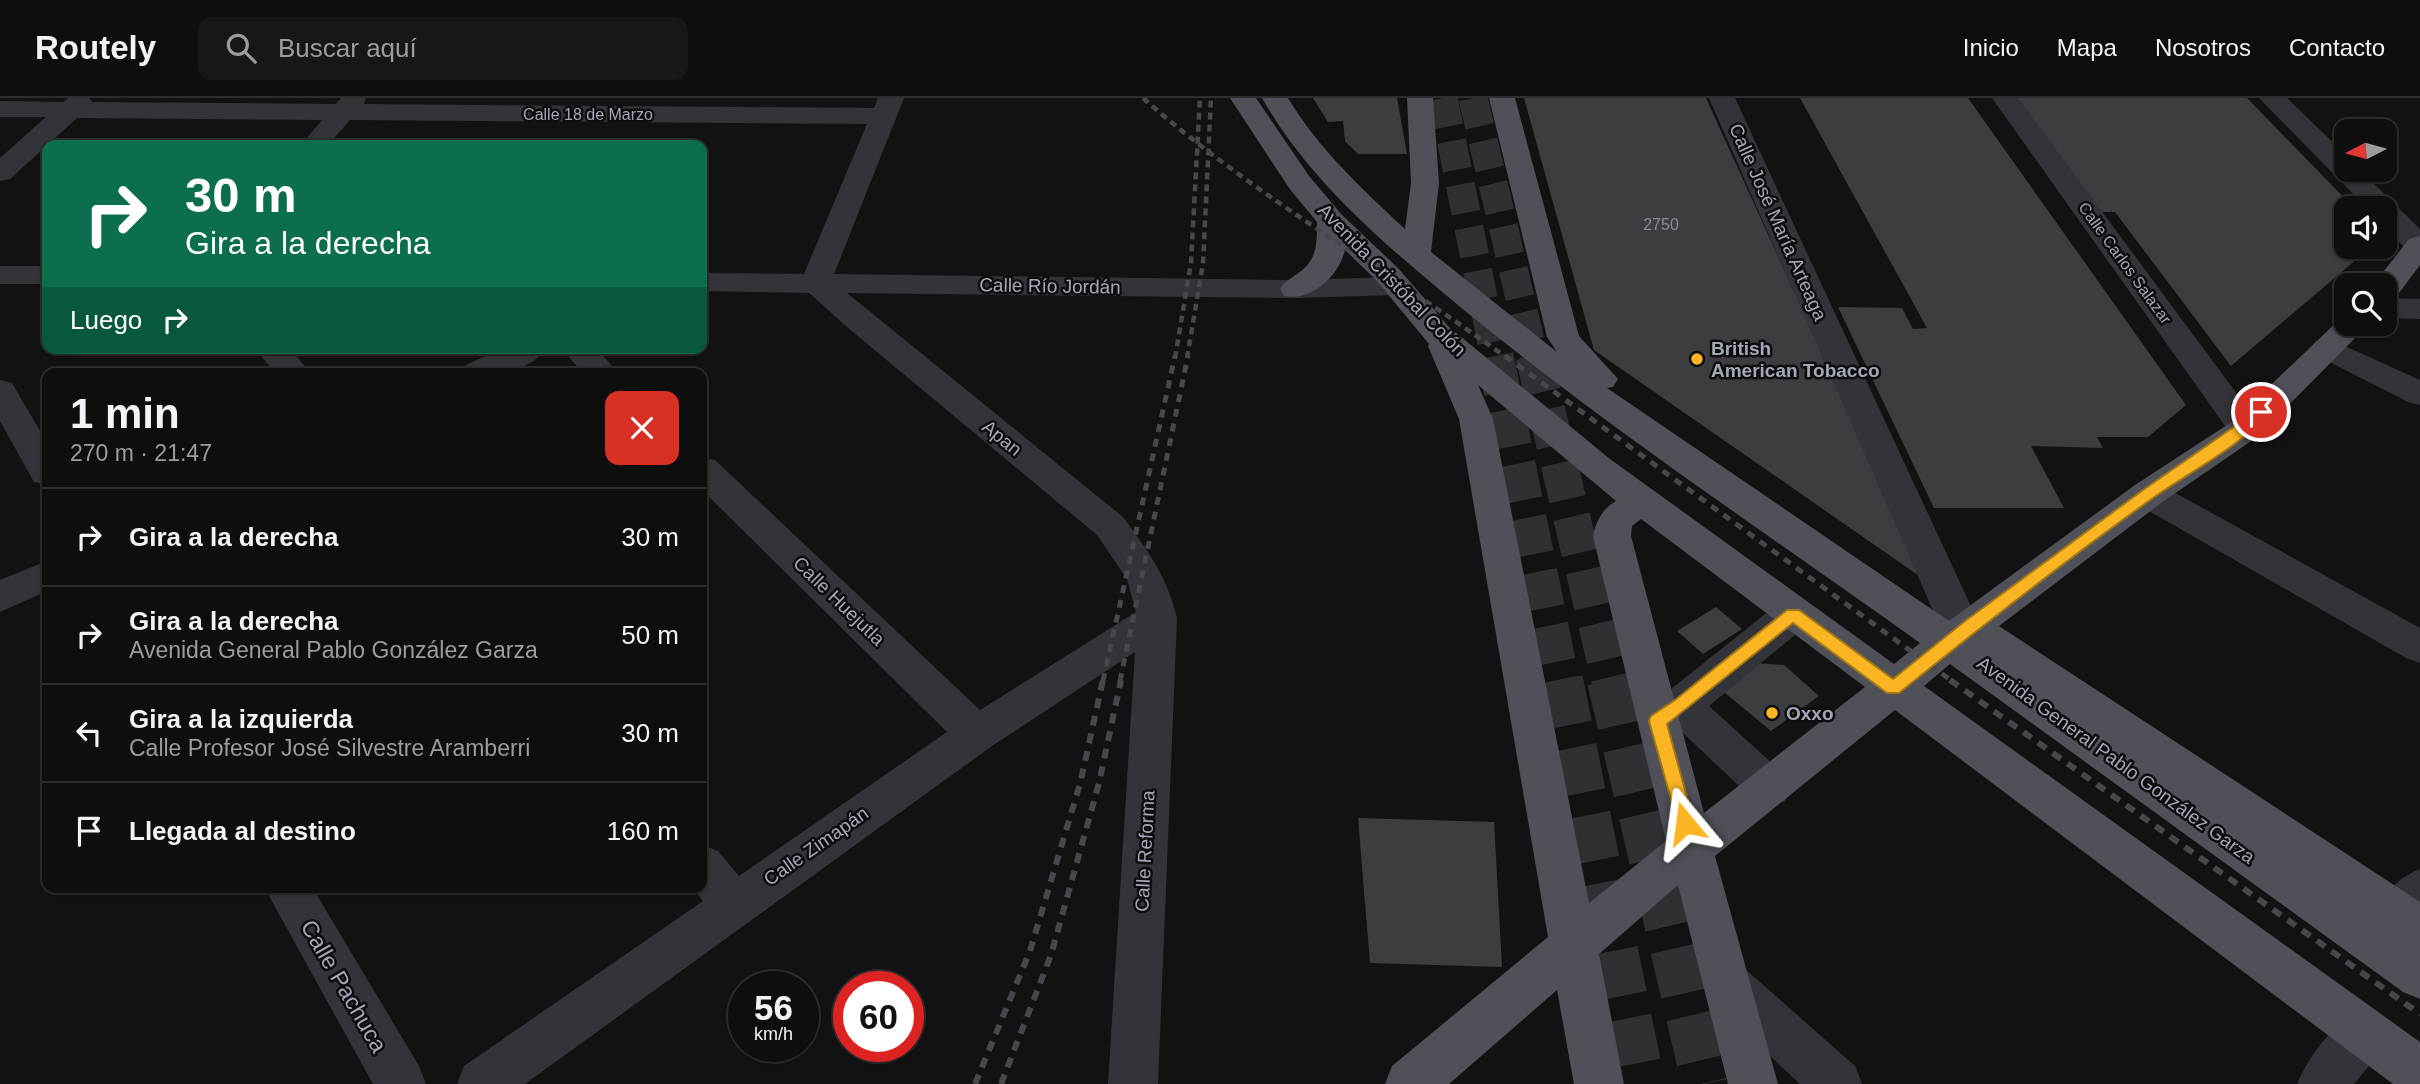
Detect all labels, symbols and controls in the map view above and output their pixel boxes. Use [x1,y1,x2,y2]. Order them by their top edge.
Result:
search box [198,17,688,80]
text: Routely [35,29,156,66]
icon: search [222,29,260,67]
text: Buscar aquí [278,33,417,63]
text: Inicio [1963,34,2019,61]
text: Mapa [2057,34,2117,61]
text: Nosotros [2155,34,2251,61]
text: Contacto [2289,34,2385,61]
street label: Calle 18 de Marzo [523,106,653,123]
north arrow [2334,119,2398,182]
map controls [2334,119,2397,336]
street label: Calle José María Arteaga [1725,120,1831,324]
icon: right [70,168,161,259]
text: 30 m [185,168,297,222]
button: sound [2334,196,2397,259]
street label: Calle Carlos Salazar [2075,199,2175,328]
street label: Avenida Cristóbal Colón [1314,200,1470,360]
house number: 2750 [1643,216,1679,233]
text: Gira a la derecha [185,225,430,261]
button: search [2334,273,2397,336]
street label: Calle Río Jordán [979,274,1121,298]
icon: right [156,301,194,339]
text: Luego [70,305,142,335]
place label: British American Tobacco [1711,338,1880,381]
marker: British American Tobacco [1689,351,1705,367]
pin [2231,382,2291,442]
text: 1 min [70,390,180,437]
button: close [605,391,679,465]
icon: arrive [2242,393,2280,431]
street label: Apan [978,416,1026,460]
text: 270 m · 21:47 [70,440,212,466]
icon: right [70,518,108,556]
text: Gira a la derecha [129,522,339,552]
text: 30 m [621,522,679,552]
street label: Calle Huejutla [789,552,889,650]
text: Gira a la derecha [129,606,339,636]
icon: right [70,616,108,654]
text: 50 m [621,620,679,650]
text: Avenida General Pablo González Garza [129,637,538,663]
street label: Avenida General Pablo González Garza [1973,652,2259,868]
place label: Oxxo [1786,703,1834,724]
text: Gira a la izquierda [129,704,353,734]
marker: Oxxo [1764,705,1780,721]
icon: left [70,714,108,752]
text: 30 m [621,718,679,748]
text: Calle Profesor José Silvestre Aramberri [129,735,530,761]
position arrow [1648,786,1722,860]
street label: Calle Reforma [1131,789,1159,912]
street label: Calle Zimapán [760,802,872,890]
icon: arrive [70,812,108,850]
text: Llegada al destino [129,816,356,846]
text: 160 m [607,816,679,846]
street label: Calle Pachuca [296,915,392,1057]
speed limit sign: 60 [833,971,924,1062]
text: 56 [754,988,793,1027]
text: km/h [754,1024,793,1044]

